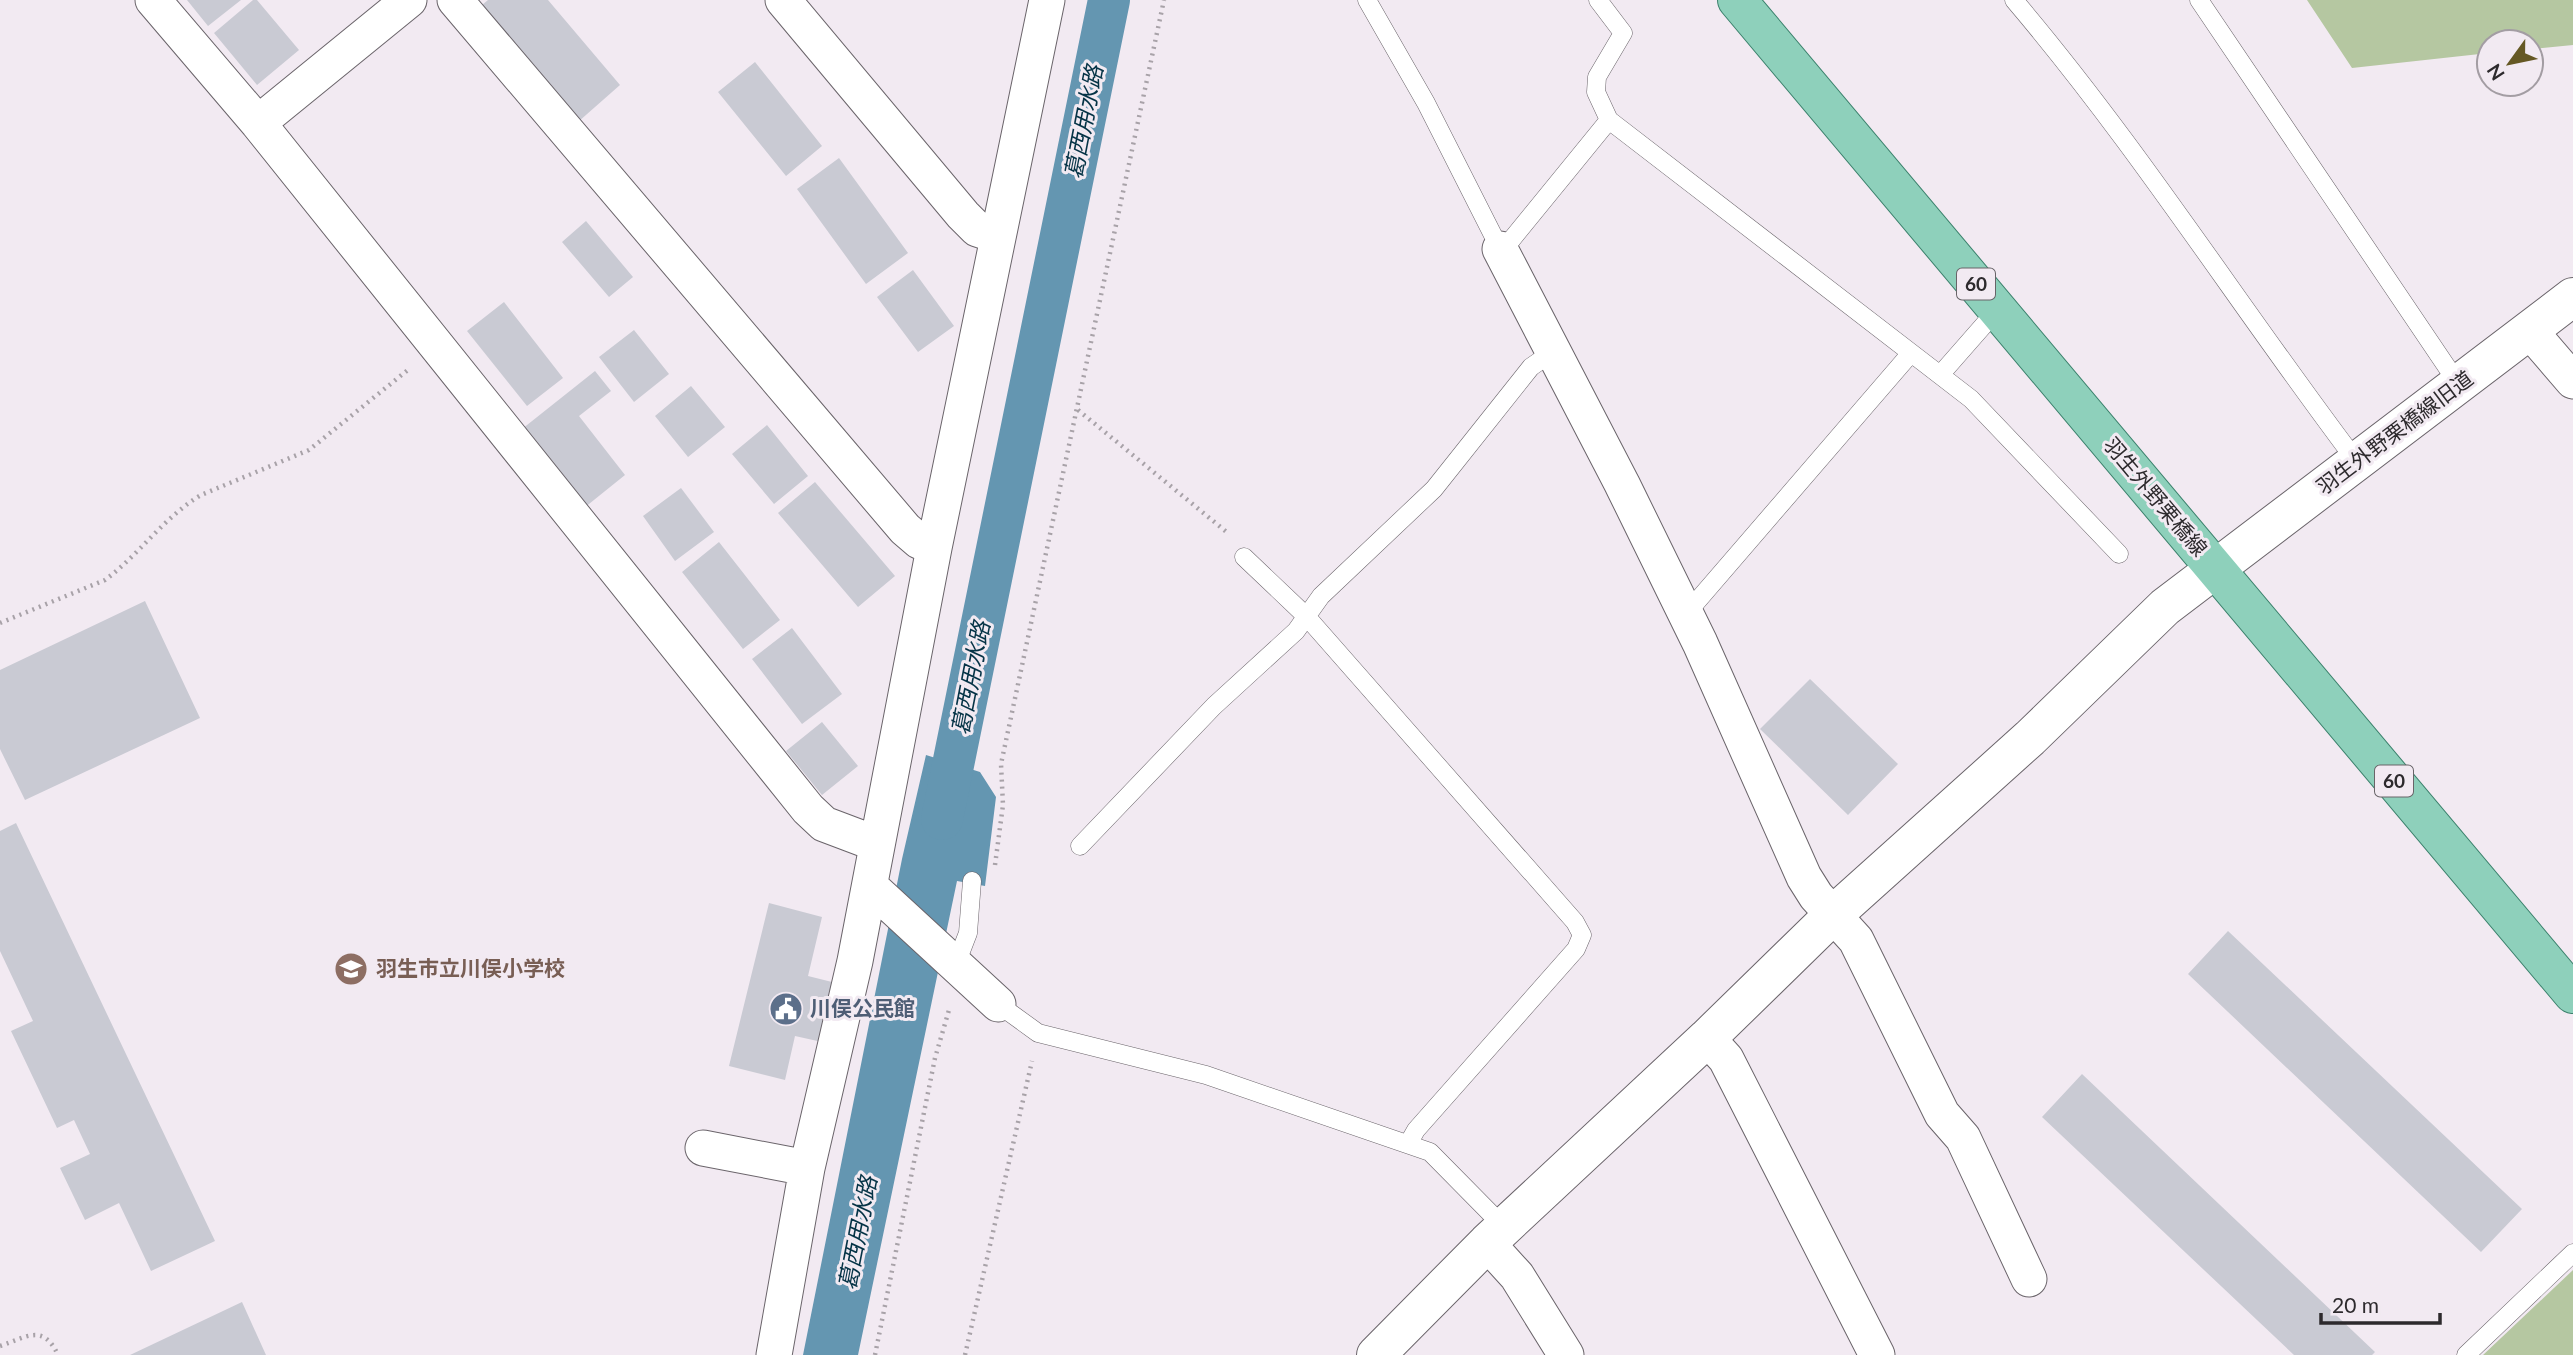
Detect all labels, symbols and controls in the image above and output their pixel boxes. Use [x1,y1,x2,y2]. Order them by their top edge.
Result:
north arrow [2475,28,2545,98]
text: N [2482,60,2509,85]
water label: 葛西用水路 [1058,61,1108,181]
road number: 60 [1957,268,1995,300]
street label: 羽生外野栗橋線旧道 [2311,365,2477,499]
street label: 羽生外野栗橋線 [2099,432,2213,560]
water label: 葛西用水路 [945,617,995,737]
road number: 60 [2375,766,2413,796]
school or university icon: 羽生市立川俣小学校 [332,950,370,988]
place label: 羽生市立川俣小学校 [376,955,565,980]
public building icon: 川俣公民館 [767,990,805,1028]
place label: 川俣公民館 [810,995,915,1020]
water label: 葛西用水路 [832,1172,882,1292]
scale bar [2321,1282,2440,1326]
text: 20 m [2332,1292,2379,1317]

